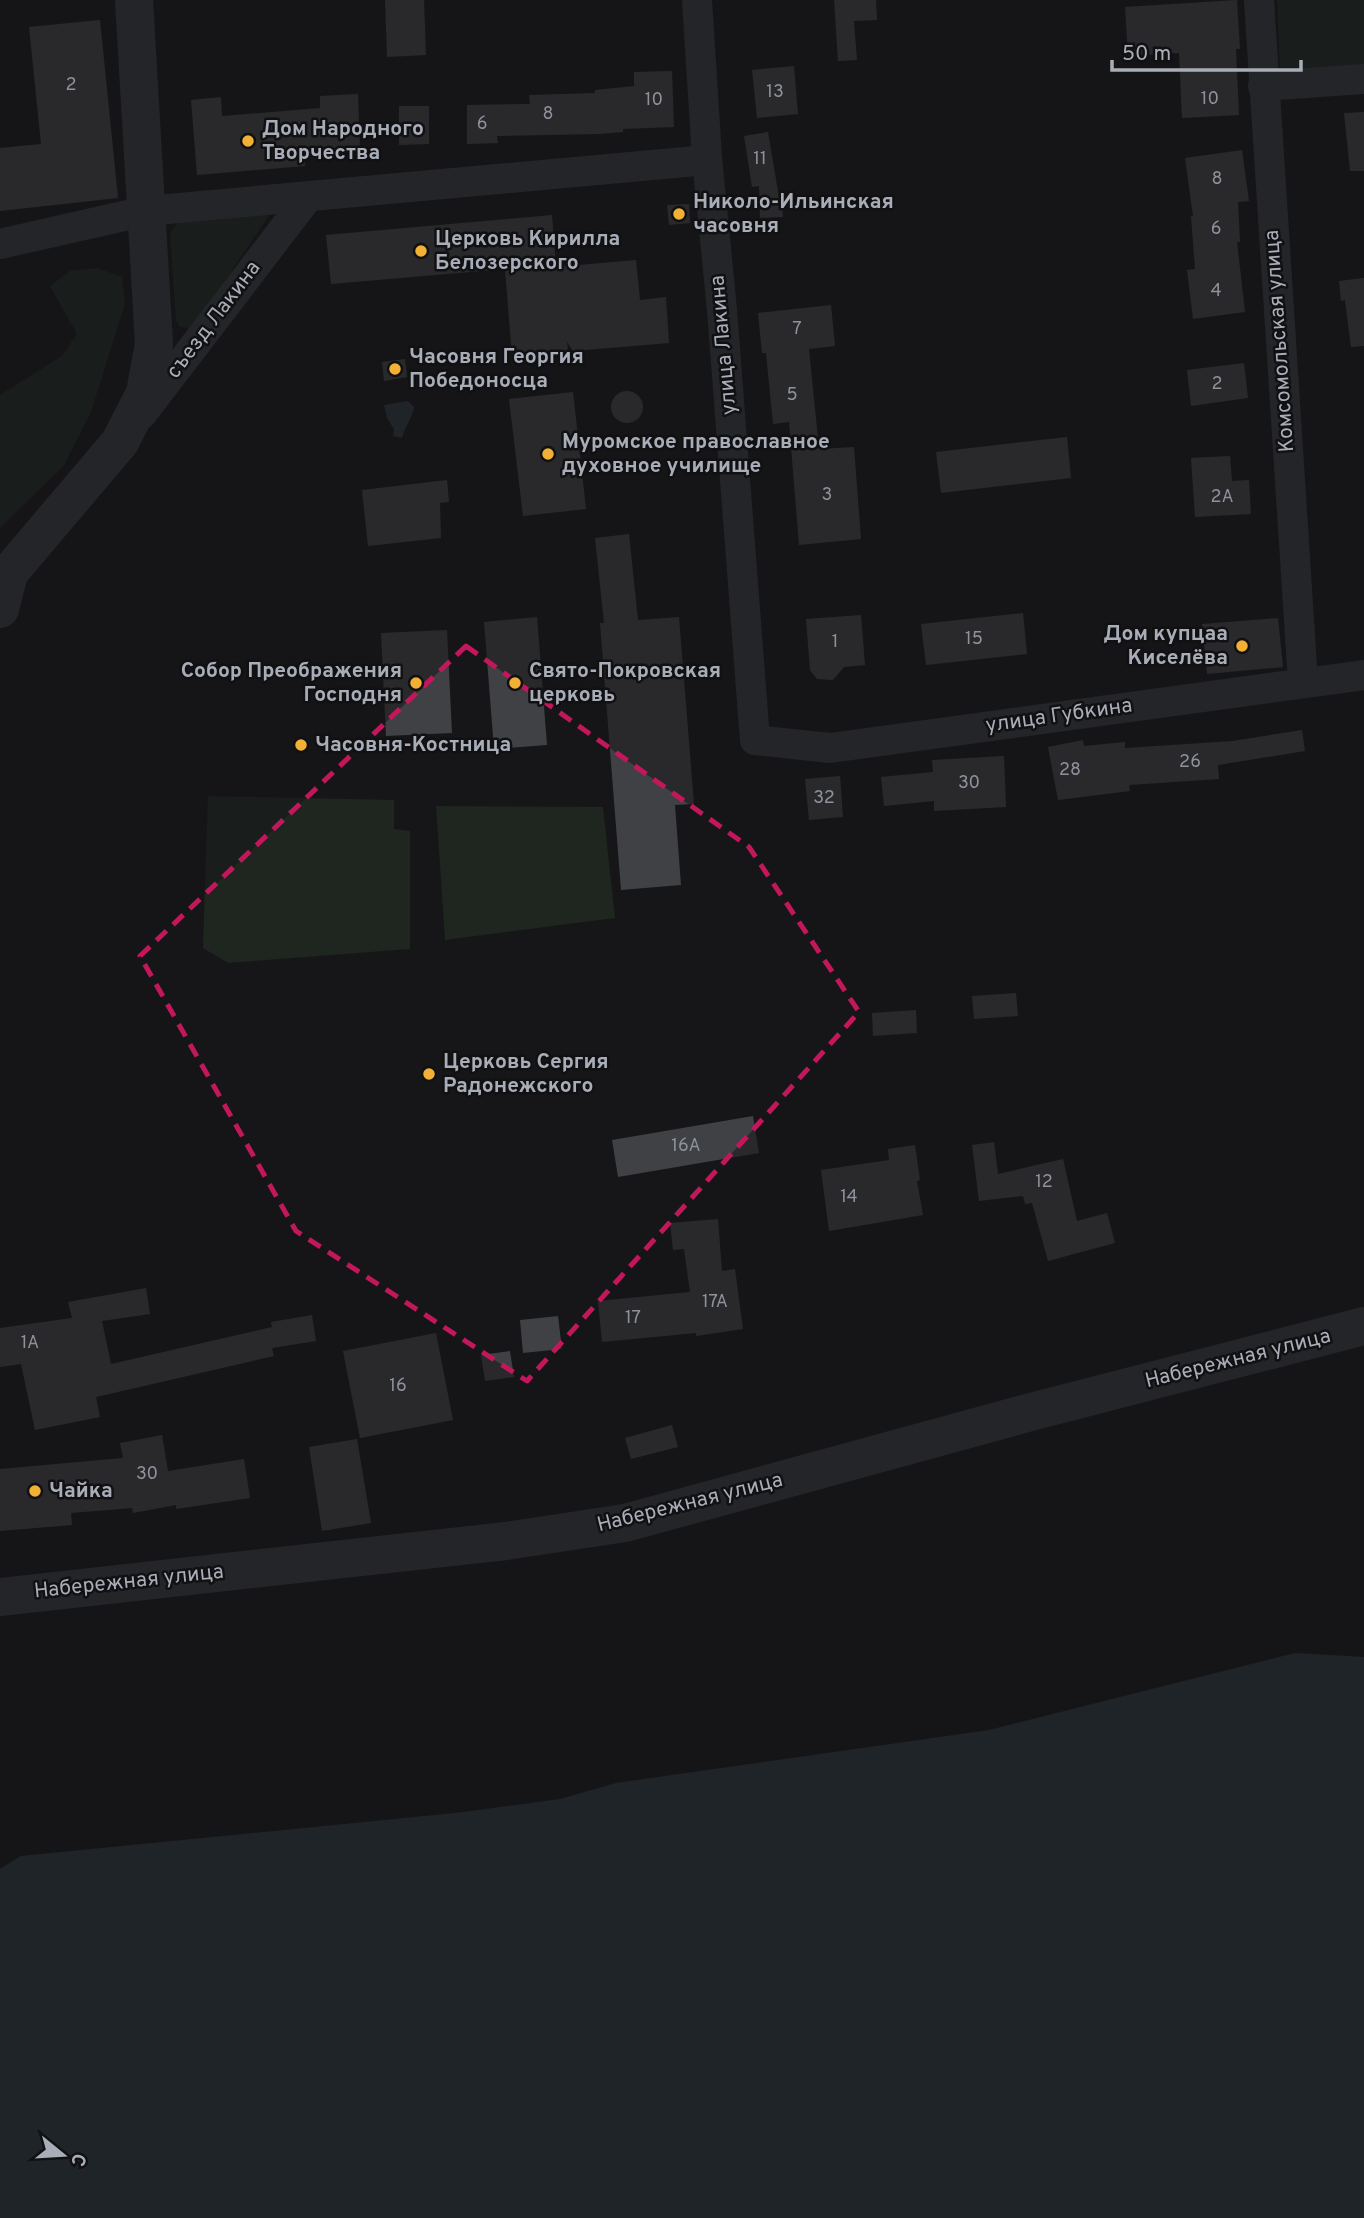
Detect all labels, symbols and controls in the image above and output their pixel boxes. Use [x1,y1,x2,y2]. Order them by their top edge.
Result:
scale bar [1112,28,1301,72]
text: 50 m [1122,41,1171,68]
house number: 2 [65,74,77,97]
house number: 13 [766,81,784,104]
house number: 10 [1201,88,1219,111]
house number: 10 [645,89,663,112]
house number: 8 [543,103,554,126]
house number: 6 [477,113,487,136]
place label: Дом Народного Творчества [262,116,424,167]
marker: Дом Народного Творчества [240,133,256,149]
house number: 11 [753,148,767,171]
house number: 8 [1212,168,1223,191]
place label: Николо-Ильинская часовня [693,189,894,240]
marker: Николо-Ильинская часовня [671,206,687,222]
house number: 6 [1211,218,1221,241]
place label: Церковь Кирилла Белозерского [435,226,620,277]
street label: Комсомольская улица [1259,229,1301,453]
marker: Церковь Кирилла Белозерского [413,243,429,259]
street label: съезд Лакина [161,256,267,384]
street label: улица Лакина [704,274,744,416]
house number: 4 [1210,280,1222,303]
house number: 7 [792,318,802,341]
place label: Часовня Георгия Победоносца [409,344,584,395]
marker: Часовня Георгия Победоносца [387,361,403,377]
house number: 2 [1211,373,1223,396]
house number: 5 [786,384,798,407]
place label: Муромское православное духовное училище [562,429,830,480]
marker: Муромское православное духовное училище [540,446,556,462]
house number: 3 [822,484,832,507]
house number: 2А [1210,486,1234,509]
place label: Дом купцаа Киселёва [1103,621,1228,672]
house number: 15 [965,628,983,651]
house number: 1 [832,631,838,654]
marker: Дом купцаа Киселёва [1234,638,1250,654]
place label: Собор Преображения Господня [181,658,402,709]
place label: Свято-Покровская церковь [529,658,721,709]
marker: Собор Преображения Господня [408,675,424,691]
marker: Свято-Покровская церковь [507,675,523,691]
street label: улица Губкина [984,692,1134,740]
place label: Часовня-Костница [315,732,511,759]
marker: Часовня-Костница [293,737,309,753]
house number: 26 [1179,751,1201,774]
house number: 28 [1059,759,1081,782]
house number: 30 [958,772,980,795]
house number: 32 [813,787,835,810]
place label: Церковь Сергия Радонежского [443,1049,609,1100]
marker: Церковь Сергия Радонежского [421,1066,437,1082]
house number: 16А [671,1135,701,1158]
house number: 12 [1035,1171,1053,1194]
house number: 14 [840,1186,858,1209]
house number: 17А [702,1291,728,1314]
house number: 17 [625,1307,641,1330]
street label: Набережная улица [1142,1323,1334,1395]
house number: 1А [21,1332,39,1355]
house number: 16 [389,1375,407,1398]
house number: 30 [136,1463,158,1486]
street label: Набережная улица [594,1467,786,1539]
place label: Чайка [49,1478,113,1505]
marker: Чайка [27,1483,43,1499]
street label: Набережная улица [33,1559,225,1605]
north arrow [28,2120,98,2190]
text: С [64,2150,91,2169]

